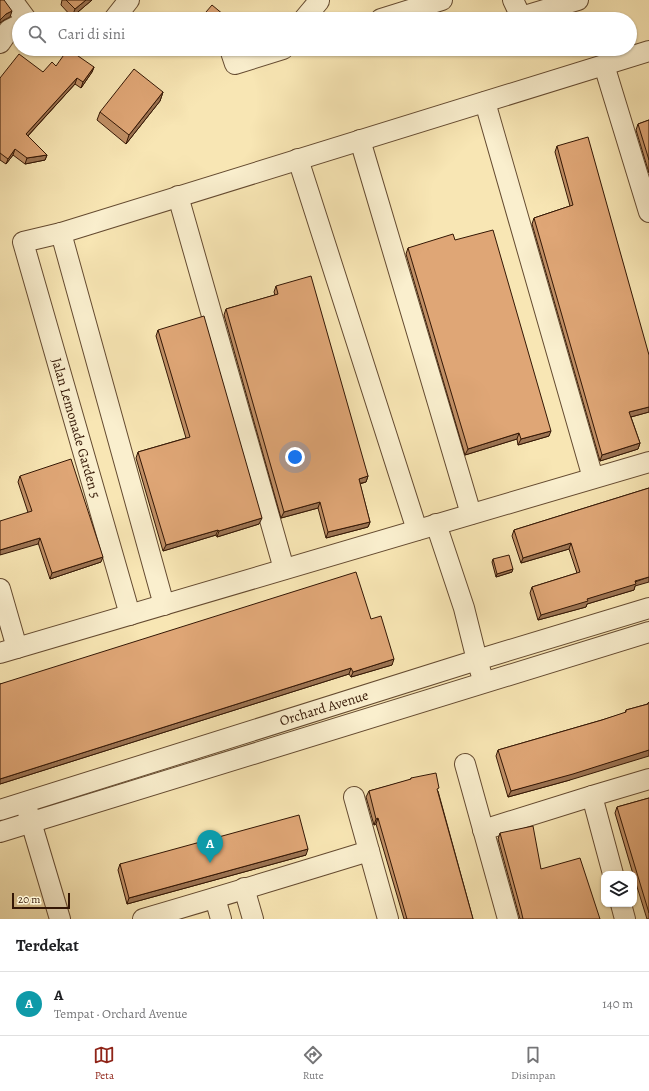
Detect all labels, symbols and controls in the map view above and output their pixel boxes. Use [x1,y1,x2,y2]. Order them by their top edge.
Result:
search box [12,12,637,56]
icon: search [26,23,48,45]
text: Cari di sini [58,24,125,44]
street label: Jalan Lemonade Garden 5 [47,356,105,500]
your location [285,447,305,467]
street label: Orchard Avenue [277,685,371,731]
pin: A [197,830,223,863]
map controls [601,871,637,907]
button: layers [601,871,637,907]
scale bar [12,891,70,910]
text: 20 m [18,892,40,907]
text: Terdekat [16,934,79,957]
text: A [54,985,63,1005]
text: A [25,995,33,1012]
text: 140 m [602,995,633,1012]
text: Tempat · Orchard Avenue [54,1005,187,1022]
tab: Peta [93,1044,115,1083]
tab: Rute [302,1044,324,1083]
tab: Disimpan [511,1044,556,1083]

